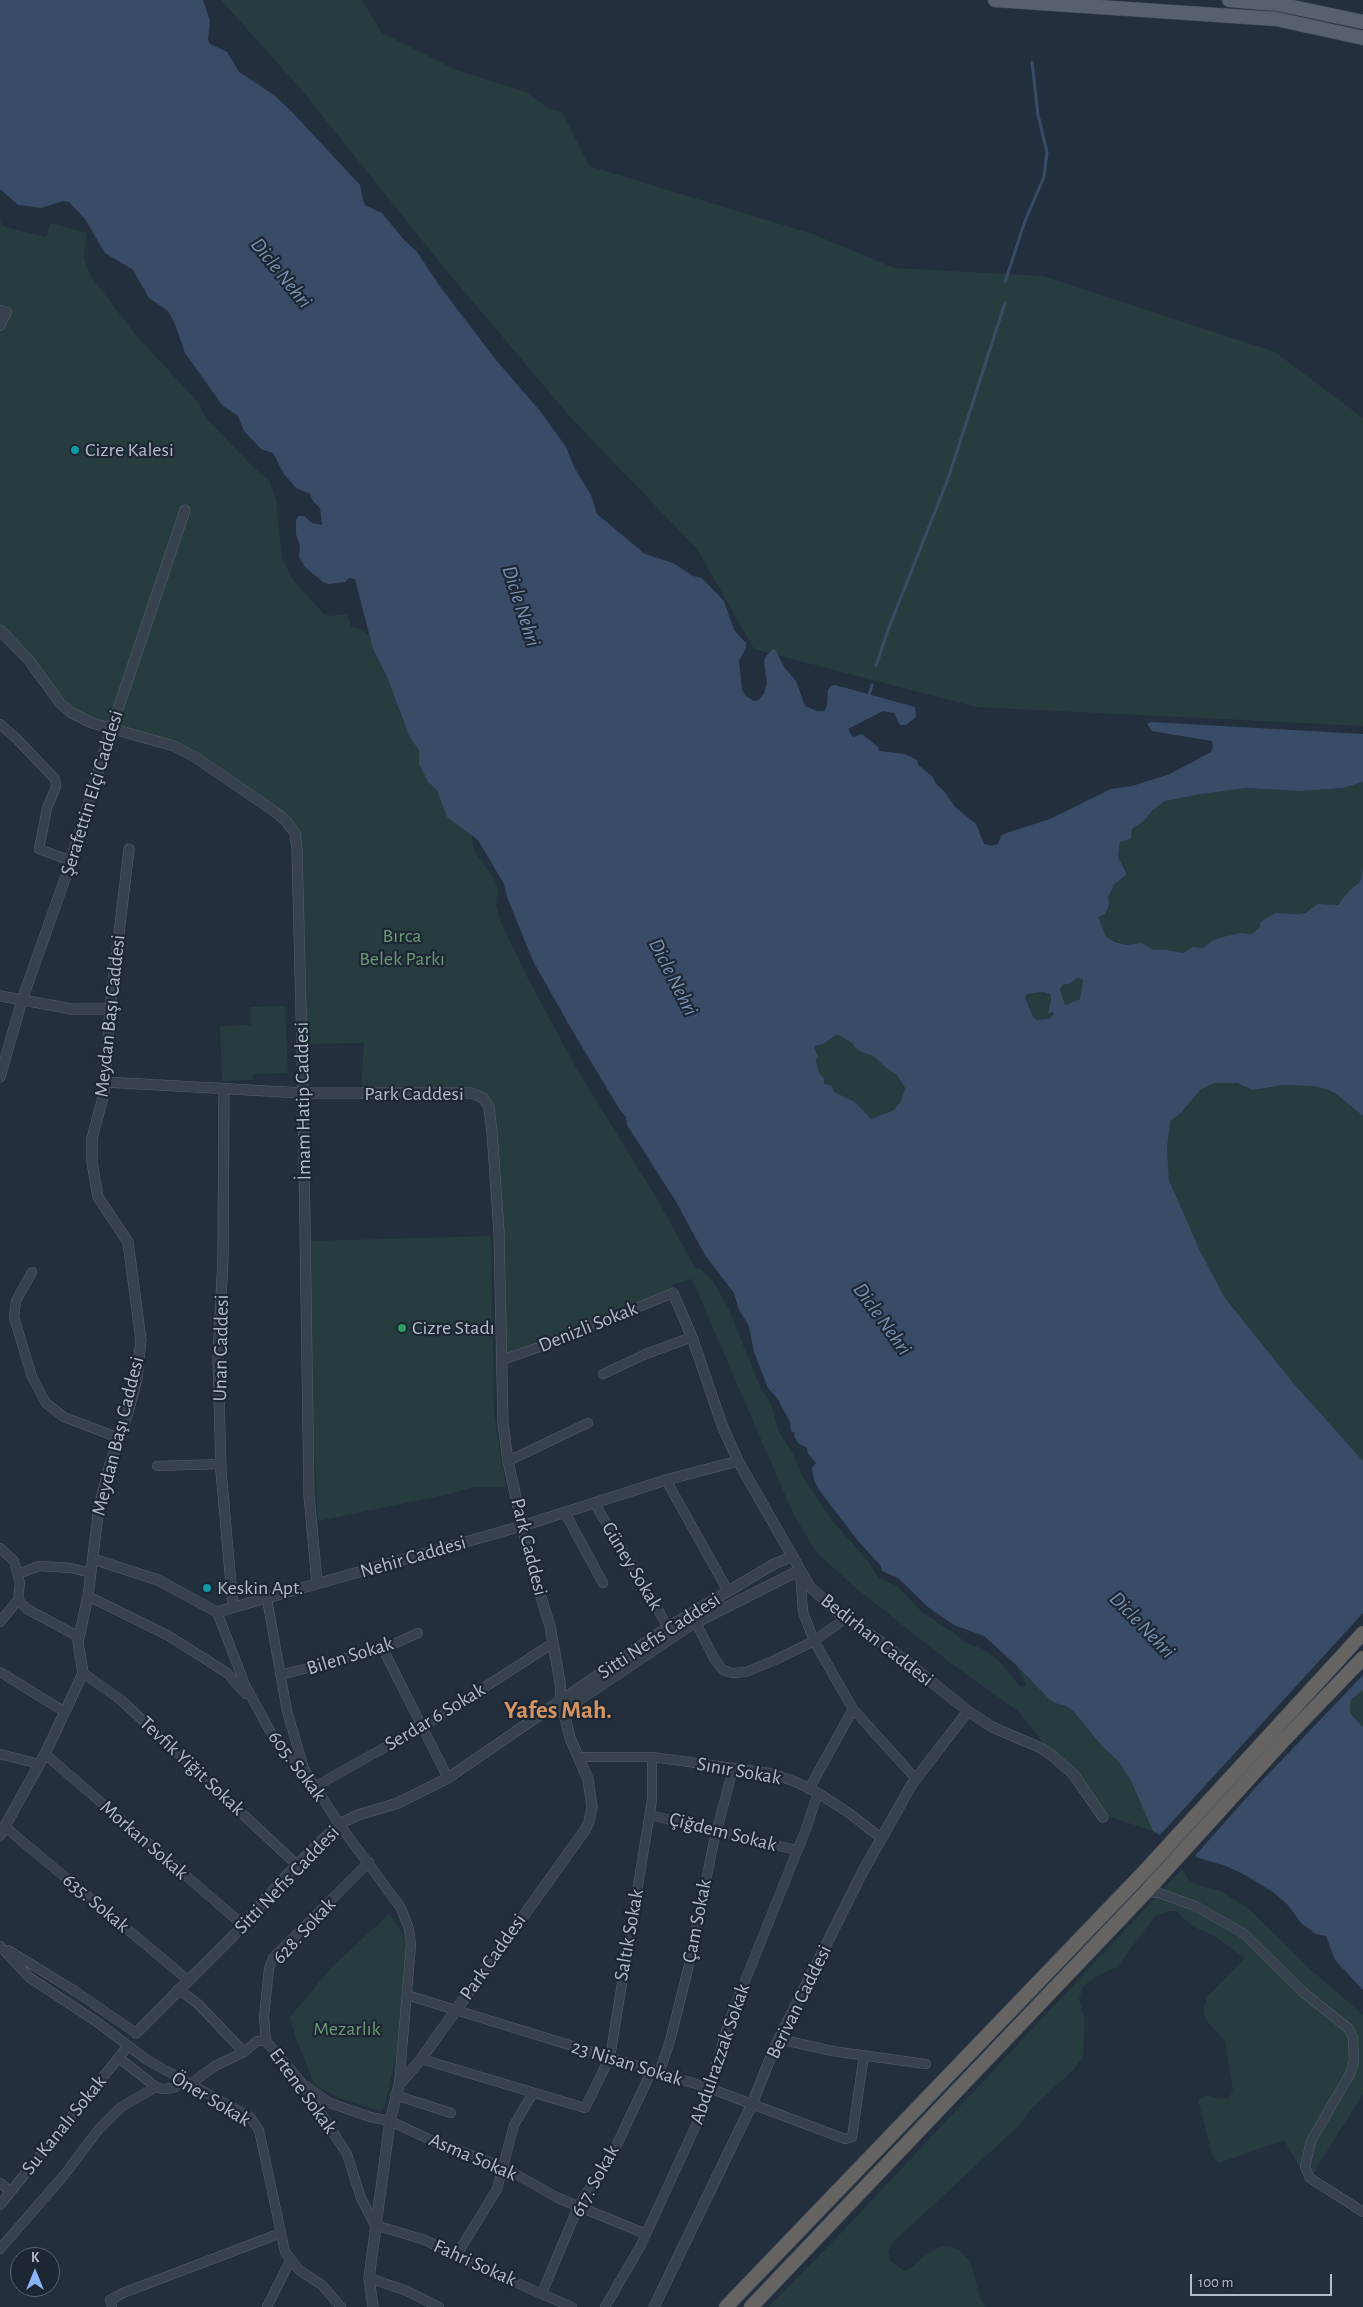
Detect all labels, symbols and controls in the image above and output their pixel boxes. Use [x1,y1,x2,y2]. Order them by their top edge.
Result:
water label: Dicle Nehri [245,233,317,313]
place label: Cizre Kalesi [85,438,174,462]
marker: Cizre Kalesi [69,444,81,456]
water label: Dicle Nehri [496,562,546,650]
street label: Şerafettin Elçi Caddesi [55,707,129,879]
park label: Bırca Belek Parkı [359,924,445,971]
street label: Meydan Başı Caddesi [90,934,130,1098]
water label: Dicle Nehri [643,934,703,1020]
street label: İmam Hatip Caddesi [290,1022,316,1180]
street label: Park Caddesi [364,1082,464,1106]
water label: Dicle Nehri [847,1278,917,1360]
street label: Unan Caddesi [208,1294,234,1402]
street label: Denizli Sokak [535,1296,641,1358]
place label: Cizre Stadı [412,1316,495,1340]
marker: Cizre Stadı [396,1322,408,1334]
street label: Meydan Başı Caddesi [87,1354,149,1518]
street label: Park Caddesi [505,1496,553,1598]
street label: Güney Sokak [596,1517,668,1615]
street label: Nehir Caddesi [357,1530,469,1584]
place label: Keskin Apt. [217,1576,303,1600]
marker: Keskin Apt. [201,1582,213,1594]
water label: Dicle Nehri [1104,1586,1180,1664]
street label: Sitti Nefis Caddesi [593,1587,725,1685]
street label: Bedirhan Caddesi [816,1589,938,1691]
street label: Bilen Sokak [304,1631,396,1681]
street label: Serdar 6 Sokak [381,1678,489,1756]
district label: Yafes Mah. [504,1695,612,1725]
street label: Tevfik Yiğit Sokak [134,1711,250,1821]
street label: 605. Sokak [263,1726,331,1806]
street label: Sınır Sokak [695,1752,783,1790]
street label: Morkan Sokak [95,1795,193,1885]
street label: Çiğdem Sokak [667,1807,779,1857]
street label: Sitti Nefis Caddesi [229,1821,345,1939]
street label: 635. Sokak [58,1868,134,1938]
street label: Çam Sokak [677,1877,717,1965]
street label: Saltık Sokak [609,1887,649,1983]
street label: 628. Sokak [267,1893,341,1969]
street label: Park Caddesi [455,1909,531,2005]
street label: Berivan Caddesi [761,1941,837,2063]
street label: Abdulrazzak Sokak [685,1981,755,2127]
park label: Mezarlık [313,2017,381,2041]
street label: 23 Nisan Sokak [568,2035,686,2091]
street label: Ertene Sokak [264,2043,342,2139]
street label: Öner Sokak [167,2066,255,2132]
street label: Su Kanalı Sokak [17,2070,111,2180]
street label: Asma Sokak [425,2128,521,2186]
street label: 617. Sokak [565,2141,625,2221]
street label: Fahri Sokak [430,2234,520,2292]
north arrow [10,2247,60,2297]
text: K [31,2251,39,2265]
scale bar [1193,2264,1336,2296]
text: 100 m [1198,2275,1233,2290]

